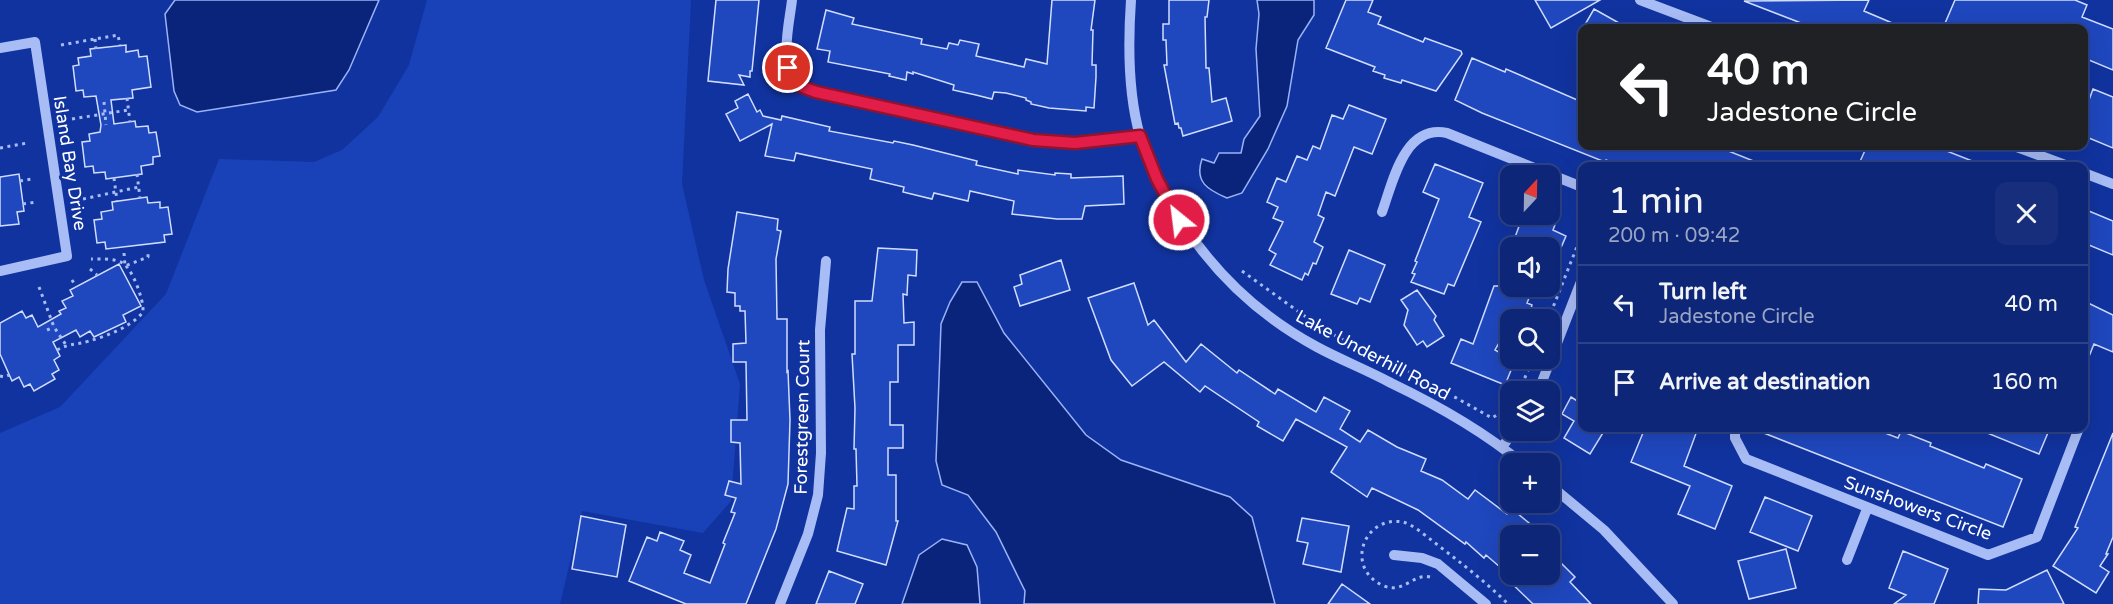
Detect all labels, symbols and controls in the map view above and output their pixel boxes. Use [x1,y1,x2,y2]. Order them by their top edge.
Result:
pin [762,42,813,93]
text: 40 m [1707,45,1809,96]
icon: left [1608,48,1686,126]
icon: arrive [771,51,804,84]
street label: Island Bay Drive [48,94,92,232]
text: Jadestone Circle [1707,96,1917,129]
north arrow [1500,165,1560,225]
map controls [1500,165,1560,585]
text: 1 min [1608,180,1704,223]
button: close [1995,182,2058,245]
position arrow [1147,188,1211,252]
text: 200 m · 09:42 [1608,224,1740,248]
button: sound [1500,237,1560,297]
text: Turn left [1659,279,1747,305]
icon: left [1608,288,1641,321]
text: 40 m [2004,291,2058,317]
street label: Lake Underhill Road [1292,305,1454,405]
text: Jadestone Circle [1659,305,1815,329]
button: search [1500,309,1560,369]
street label: Forestgreen Court [790,339,814,495]
icon: arrive [1608,366,1641,399]
text: Arrive at destination [1659,369,1870,395]
text: 160 m [1991,369,2058,395]
button: layers [1500,381,1560,441]
button: + [1500,453,1560,513]
street label: Sunshowers Circle [1841,471,1995,545]
button: − [1500,525,1560,585]

